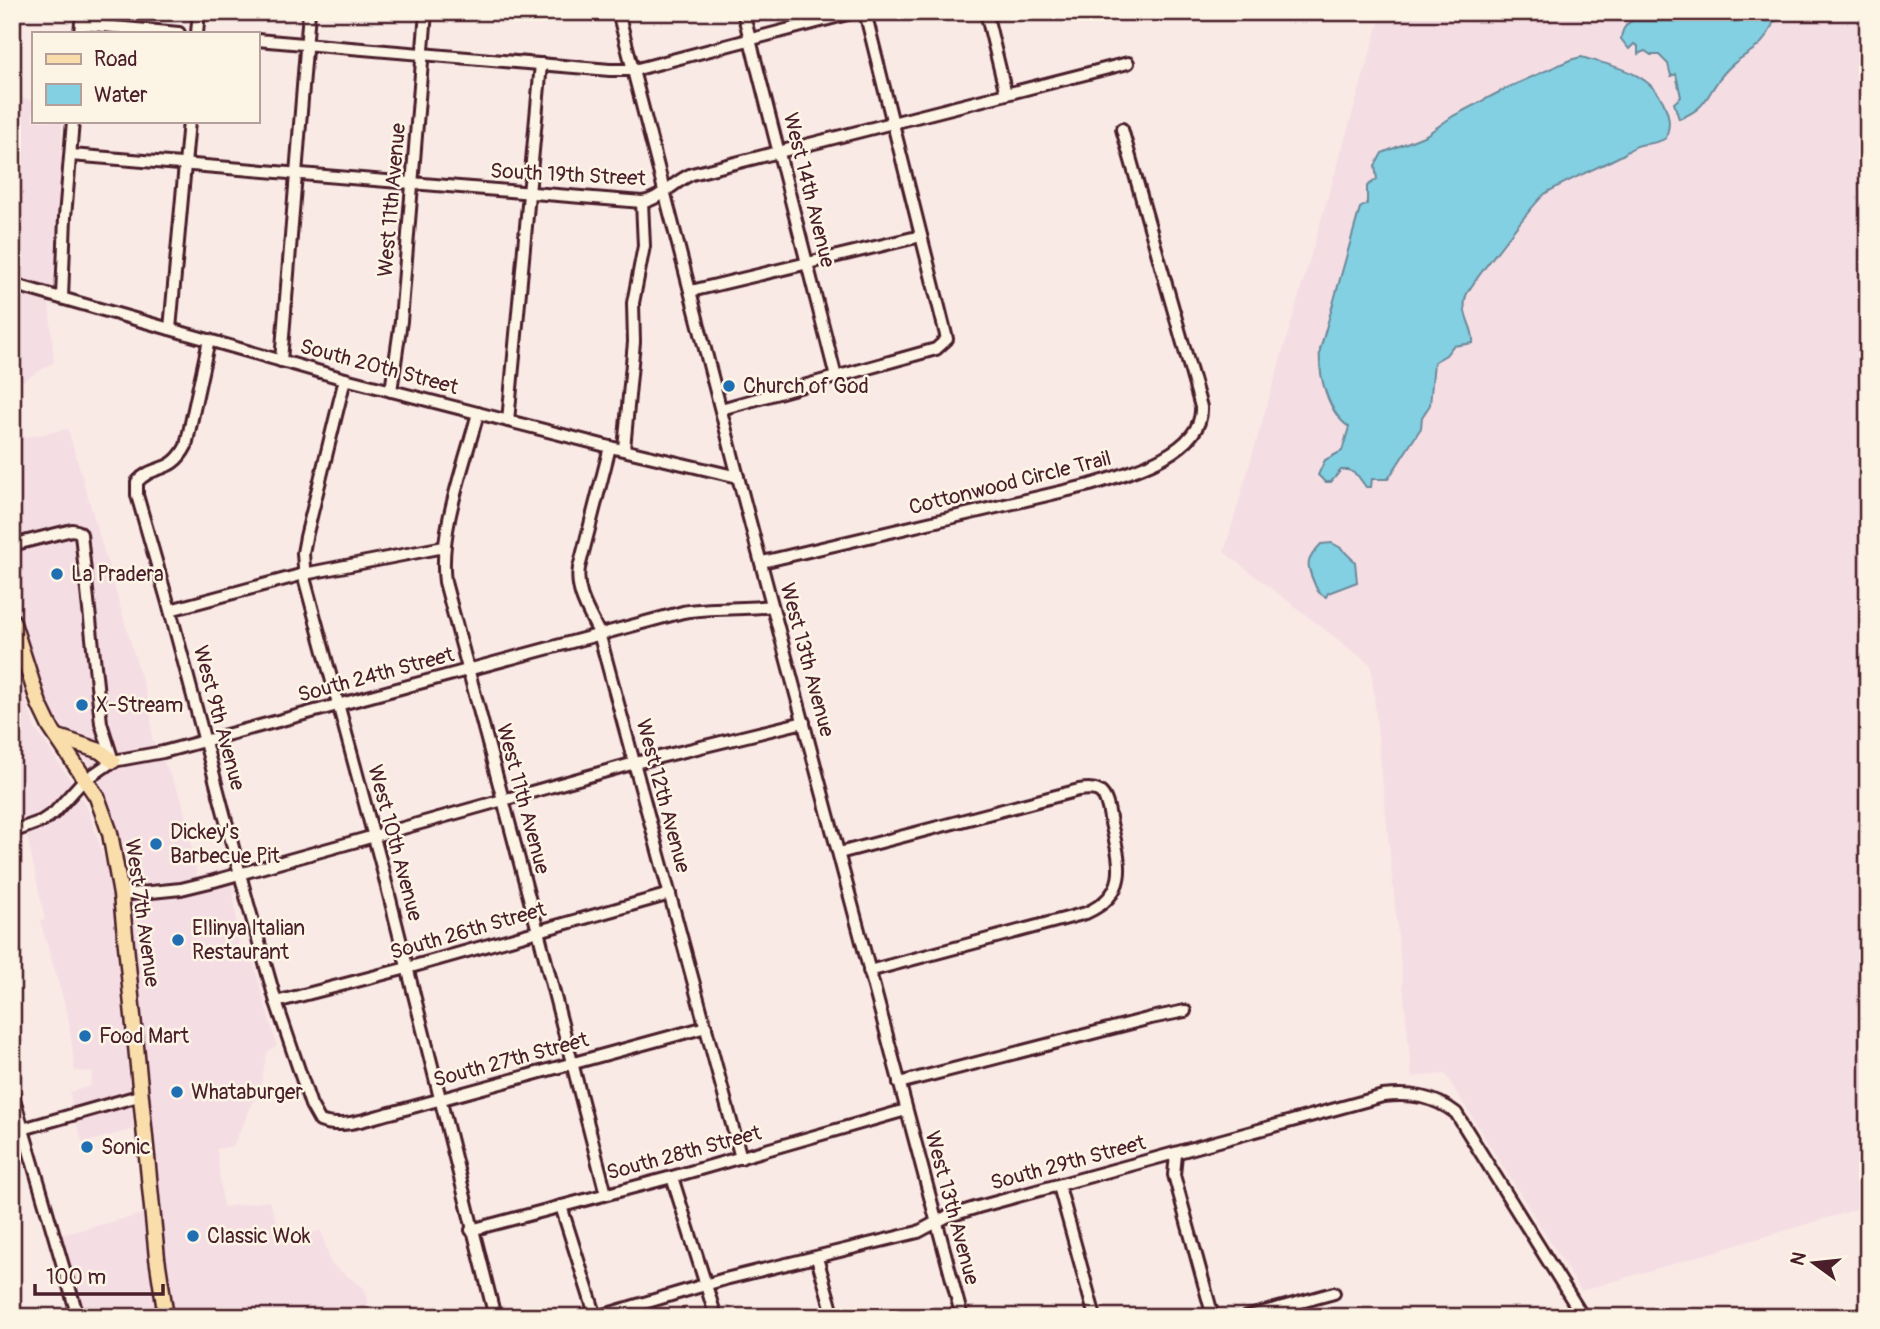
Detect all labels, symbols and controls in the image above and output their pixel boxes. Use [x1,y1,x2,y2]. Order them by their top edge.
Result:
legend [32,32,259,122]
text: Road [94,46,138,73]
text: Water [94,82,148,109]
street label: West 14th Avenue [777,110,841,271]
street label: West 11th Avenue [372,121,412,278]
street label: South 19th Street [489,157,647,193]
street label: South 20th Street [297,333,462,401]
place label: Church of God [743,373,869,400]
marker: Church of God [721,378,737,394]
street label: Cottonwood Circle Trail [906,445,1114,521]
place label: La Pradera [71,561,164,588]
marker: La Pradera [49,566,65,582]
street label: West 13th Avenue [774,580,841,740]
street label: South 24th Street [295,641,458,709]
street label: West 9th Avenue [187,643,251,794]
place label: X-Stream [96,692,183,719]
marker: X-Stream [74,697,90,713]
street label: West 12th Avenue [630,716,697,876]
street label: West 11th Avenue [490,721,556,878]
street label: West 10th Avenue [361,762,429,925]
place label: Dickey's Barbecue Pit [170,819,280,870]
marker: Dickey's Barbecue Pit [148,836,164,852]
street label: West 7th Avenue [118,837,166,989]
street label: South 26th Street [387,896,549,966]
place label: Ellinya Italian Restaurant [192,915,305,966]
marker: Ellinya Italian Restaurant [170,932,186,948]
place label: Food Mart [99,1023,189,1050]
street label: South 27th Street [430,1026,592,1094]
marker: Food Mart [77,1028,93,1044]
place label: Whataburger [191,1079,303,1106]
marker: Whataburger [169,1084,185,1100]
street label: South 28th Street [604,1119,765,1187]
street label: West 13th Avenue [919,1128,986,1288]
street label: South 29th Street [988,1129,1149,1197]
place label: Sonic [101,1134,151,1161]
marker: Sonic [79,1139,95,1155]
place label: Classic Wok [207,1223,311,1250]
marker: Classic Wok [185,1228,201,1244]
north arrow [1778,1228,1848,1298]
text: N [1785,1249,1812,1268]
scale bar [35,1252,163,1296]
text: 100 m [46,1264,106,1291]

